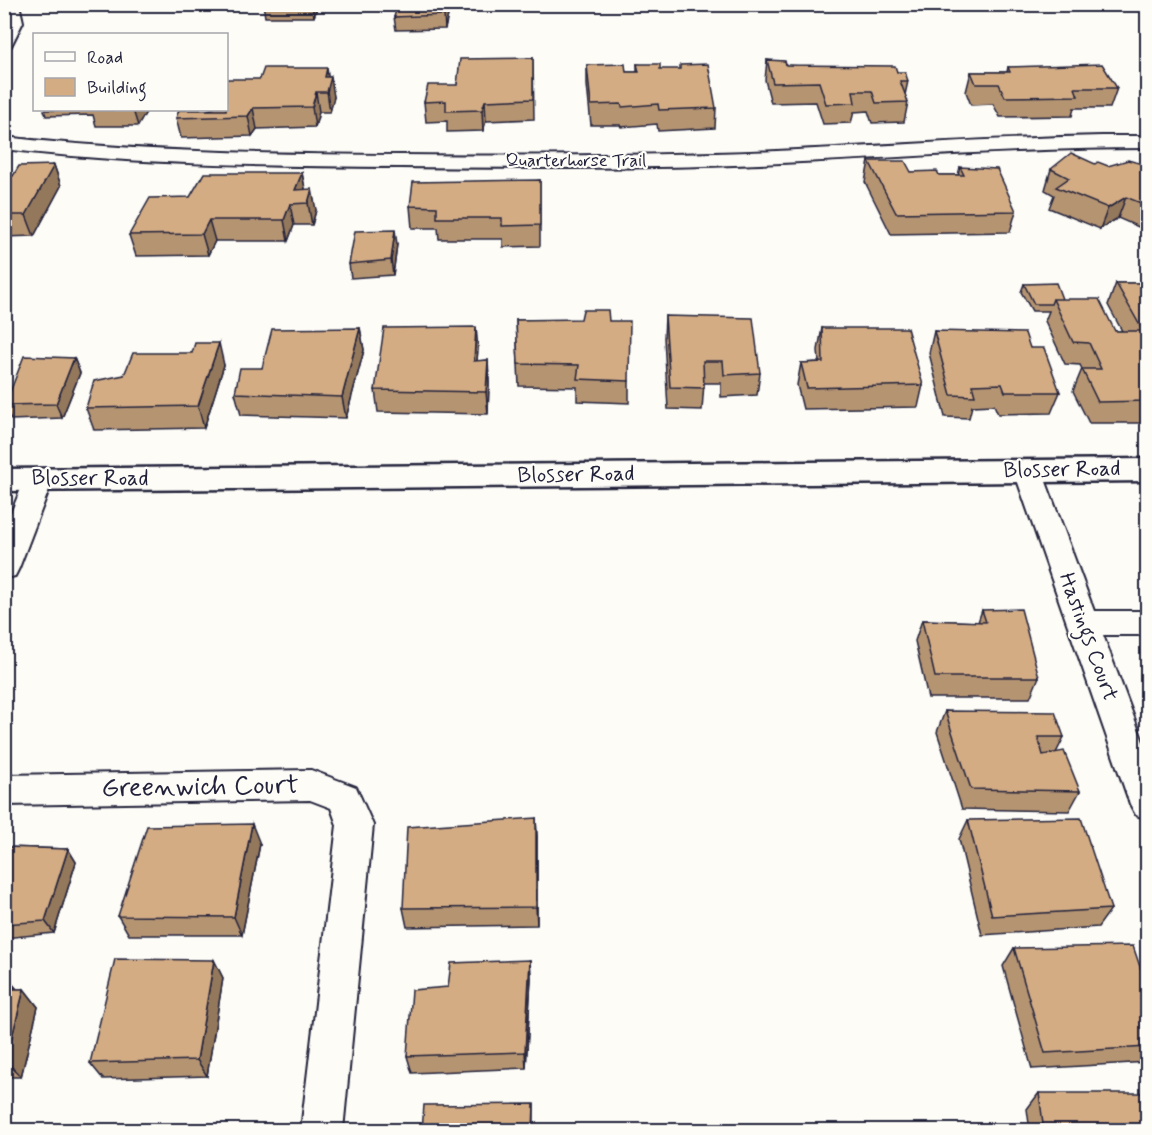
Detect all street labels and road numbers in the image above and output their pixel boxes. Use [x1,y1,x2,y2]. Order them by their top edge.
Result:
street label: Quarterhorse Trail [506,149,646,173]
street label: Blosser Road [1003,455,1121,485]
street label: Blosser Road [517,460,635,490]
street label: Blosser Road [31,465,149,493]
street label: Hastings Court [1049,569,1124,706]
street label: Greenwich Court [101,768,299,806]

